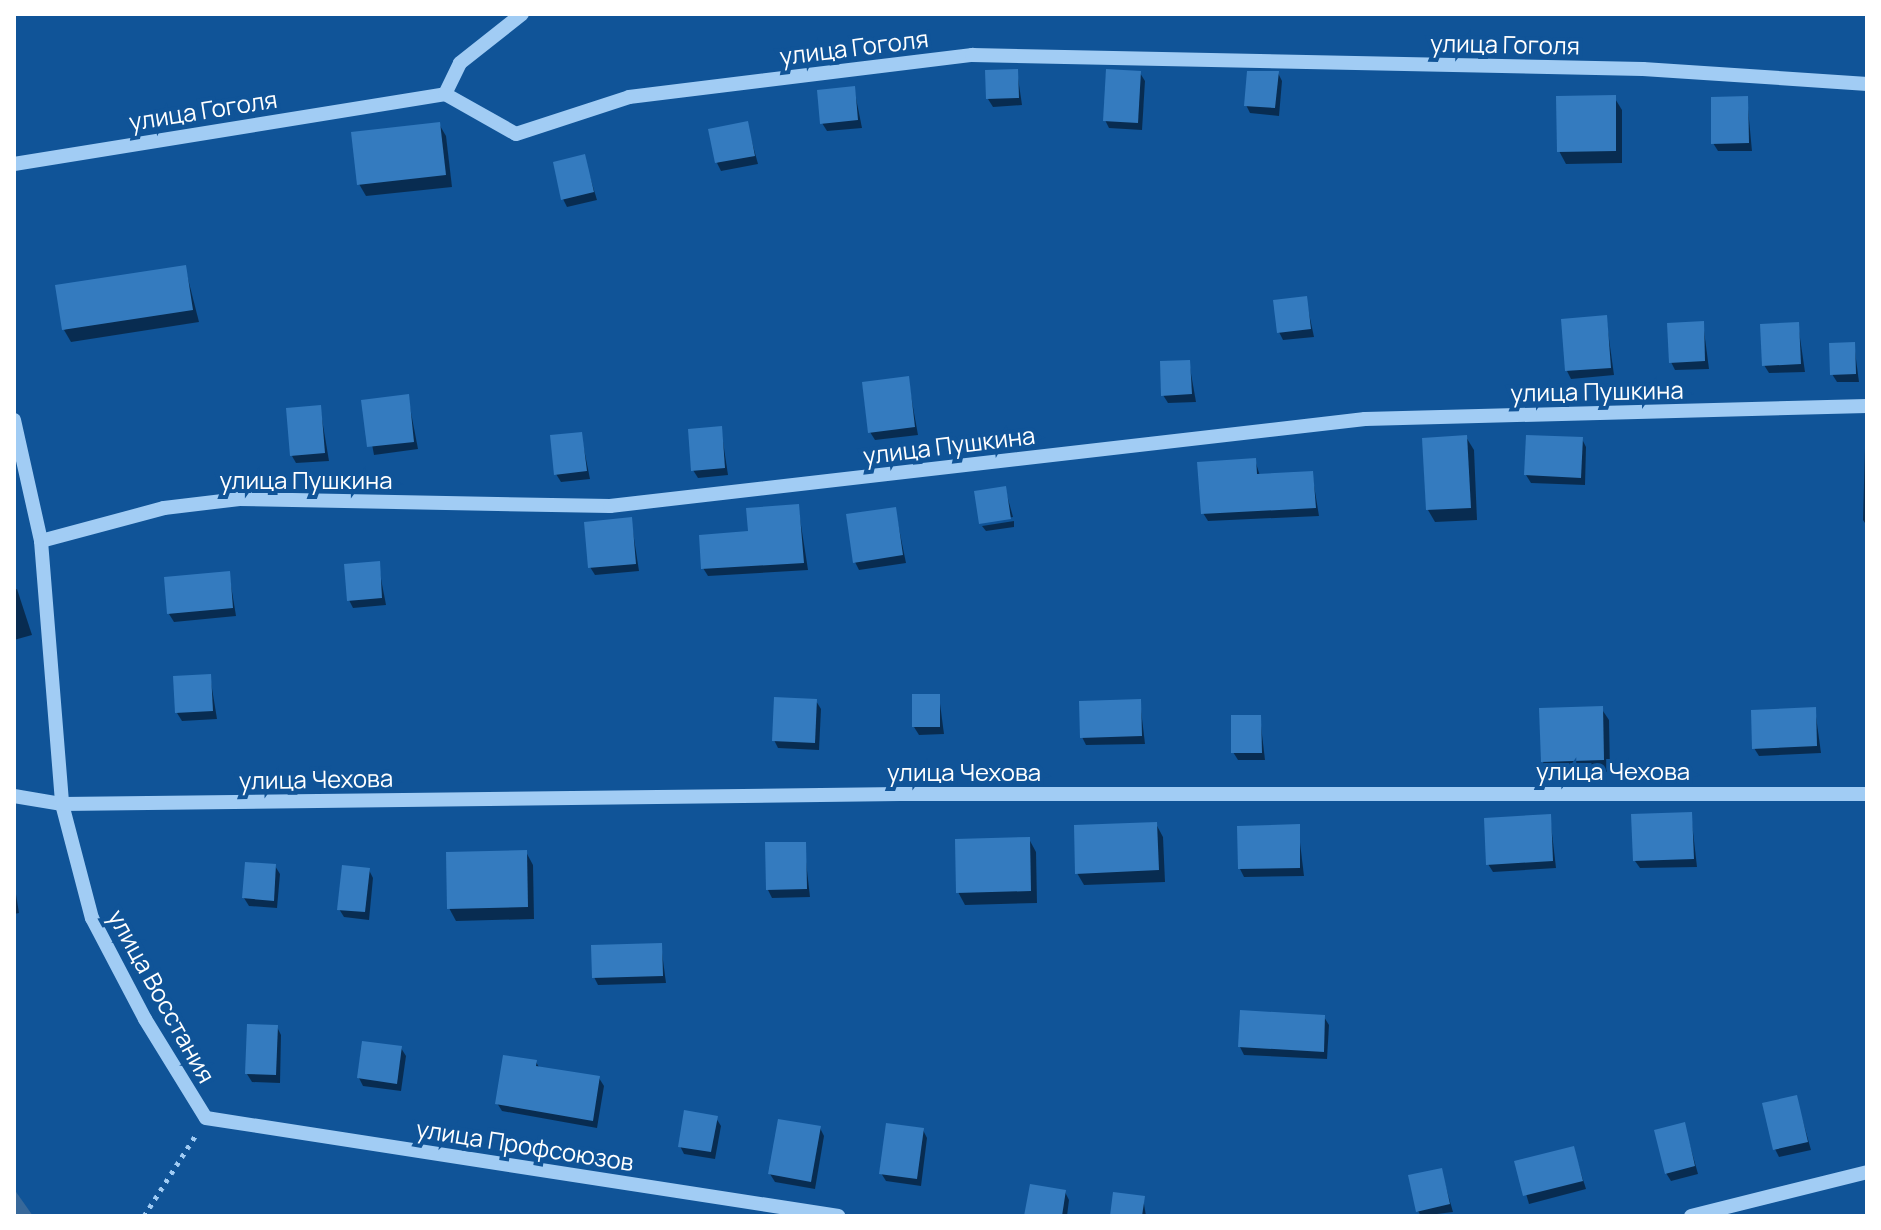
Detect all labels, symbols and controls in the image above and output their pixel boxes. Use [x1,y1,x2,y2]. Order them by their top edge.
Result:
street label: улица Гоголя [778,24,930,70]
street label: улица Гоголя [1430,28,1580,60]
street label: улица Гоголя [127,84,279,136]
street label: улица Пушкина [1510,375,1684,407]
street label: улица Пушкина [861,420,1037,470]
street label: улица Пушкина [219,466,393,494]
street label: улица Чехова [1536,757,1690,785]
street label: улица Чехова [887,758,1041,786]
street label: улица Чехова [239,763,393,795]
street label: улица Восстания [102,904,222,1088]
street label: улица Профсоюзов [414,1114,636,1176]

